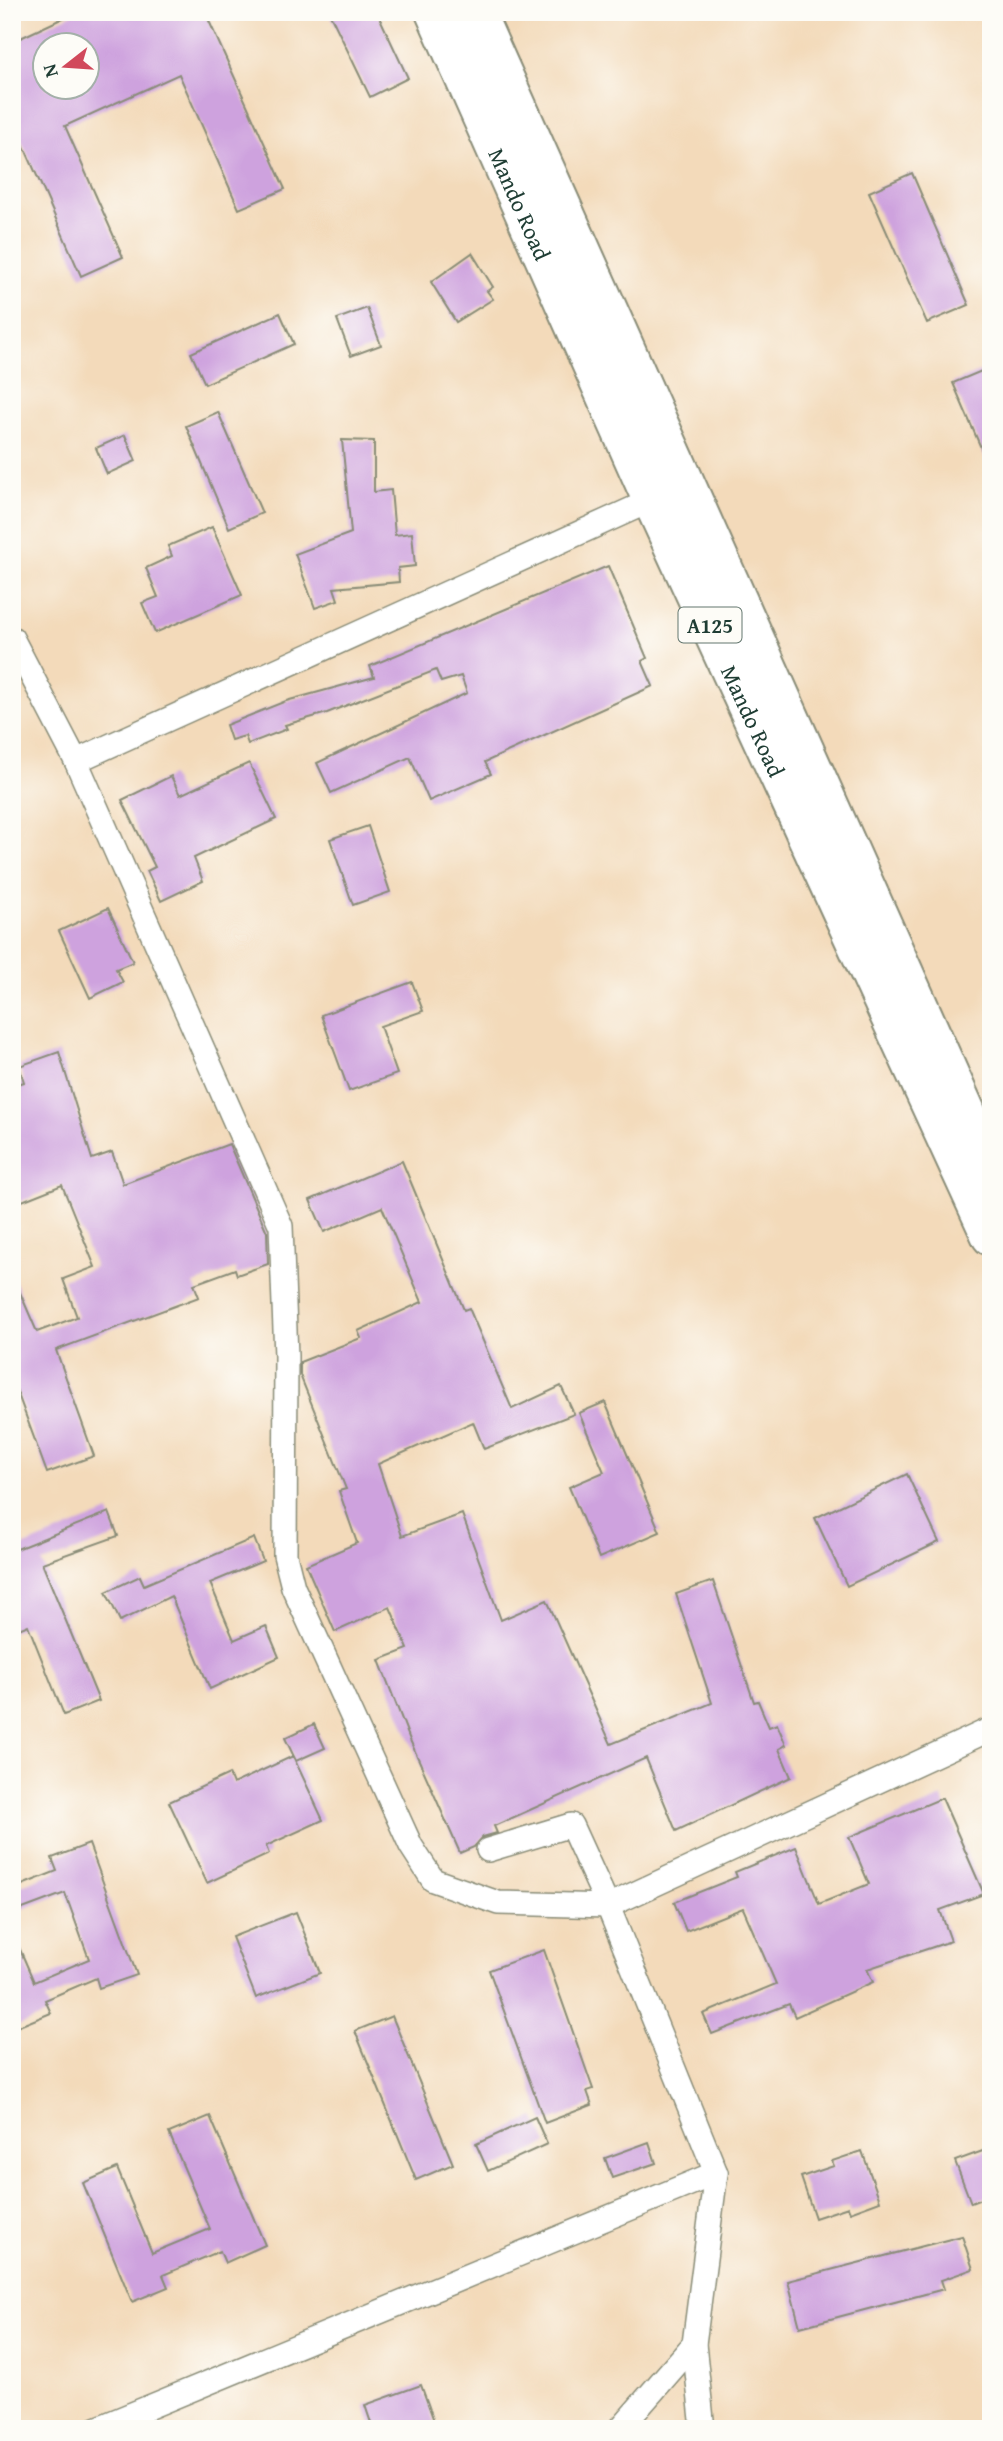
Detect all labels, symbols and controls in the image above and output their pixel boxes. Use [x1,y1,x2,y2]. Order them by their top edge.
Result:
north arrow [32,32,102,102]
text: N [34,61,65,81]
street label: Mando Road [481,142,560,266]
road number: A125 [678,608,742,642]
street label: Mando Road [714,659,794,783]

